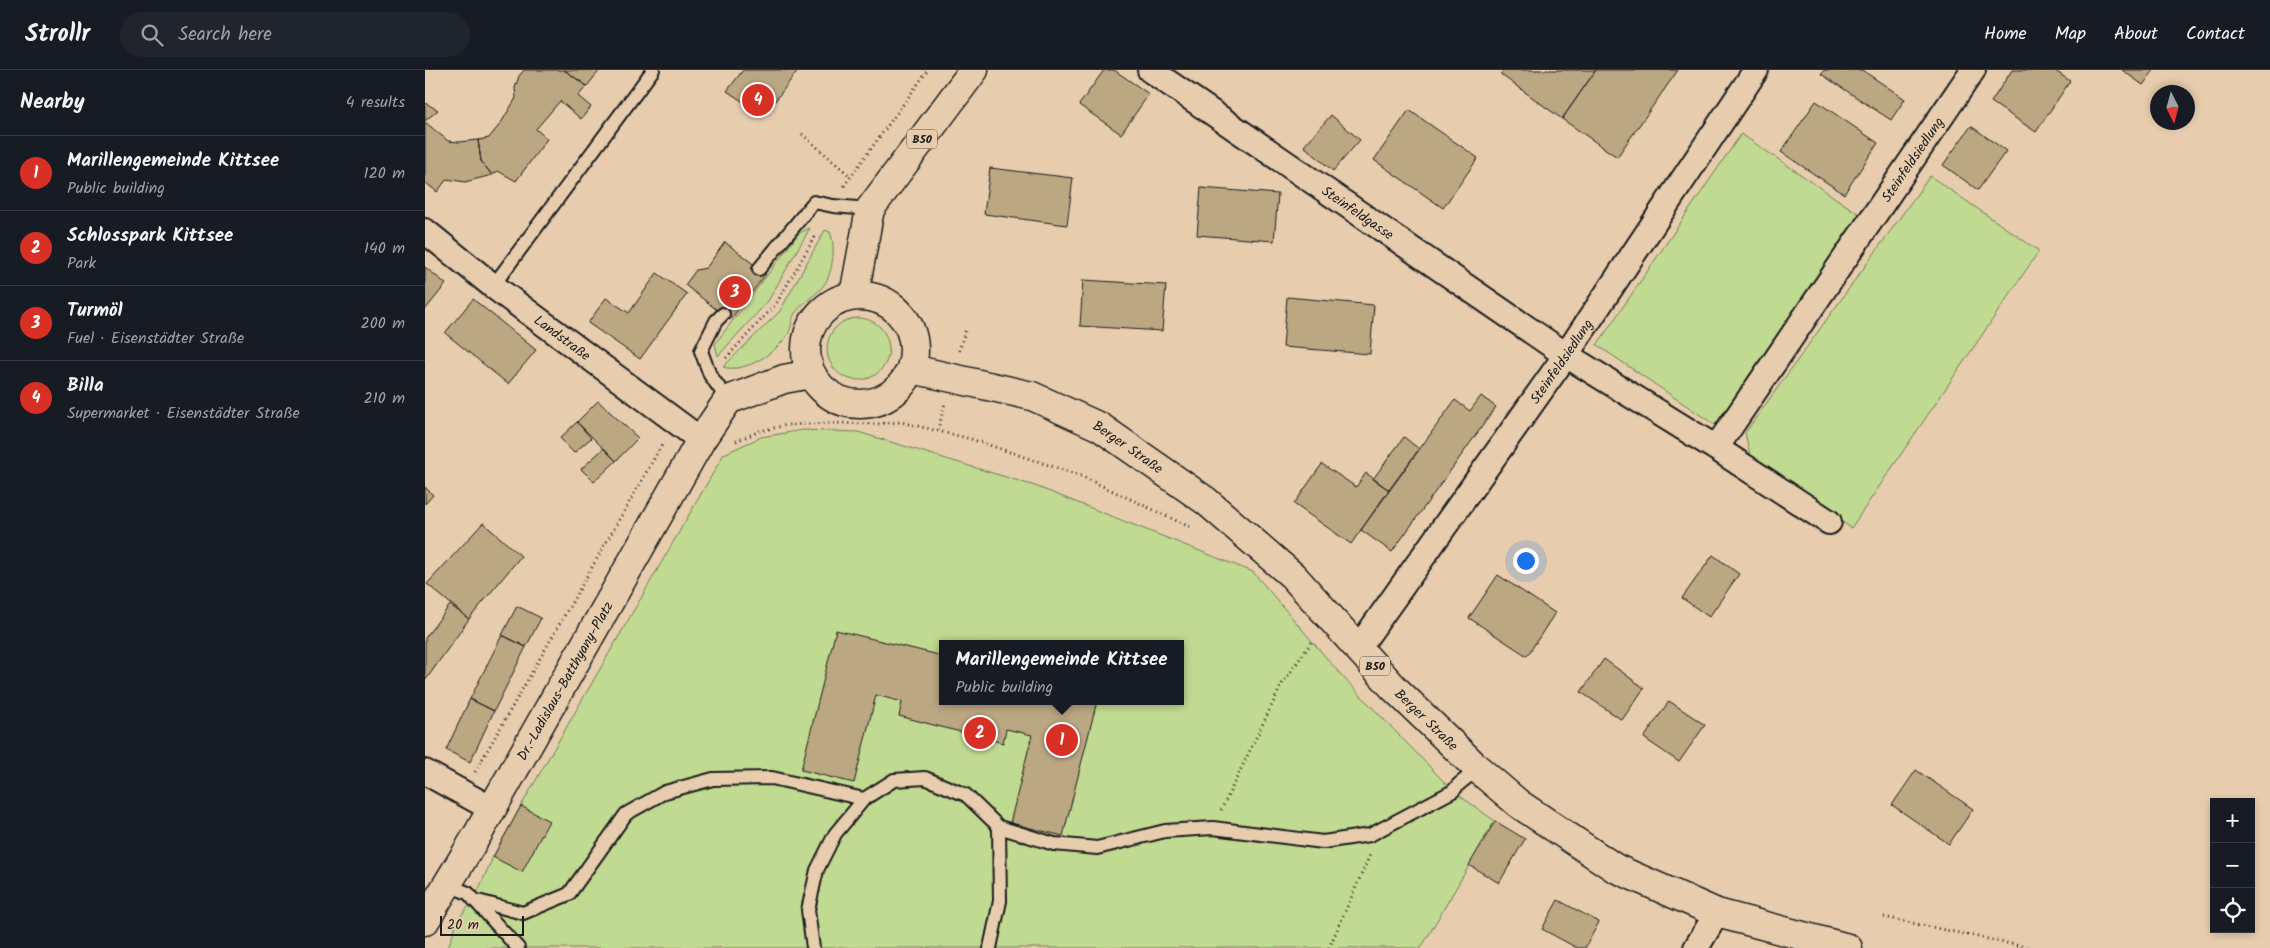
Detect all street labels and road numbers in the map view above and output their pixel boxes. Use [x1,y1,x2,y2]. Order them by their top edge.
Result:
street label: Steinfeldsiedlung [1876,113,1950,207]
road number: B50 [907,130,937,148]
street label: Steinfeldgasse [1317,181,1399,246]
street label: Landstraße [529,310,596,367]
street label: Steinfeldsiedlung [1525,315,1599,409]
street label: Berger Straße [1089,415,1168,480]
street label: Dr.-Ladislaus-Batthyany-Platz [512,598,619,765]
road number: B50 [1360,656,1390,676]
street label: Berger Straße [1389,684,1463,757]

